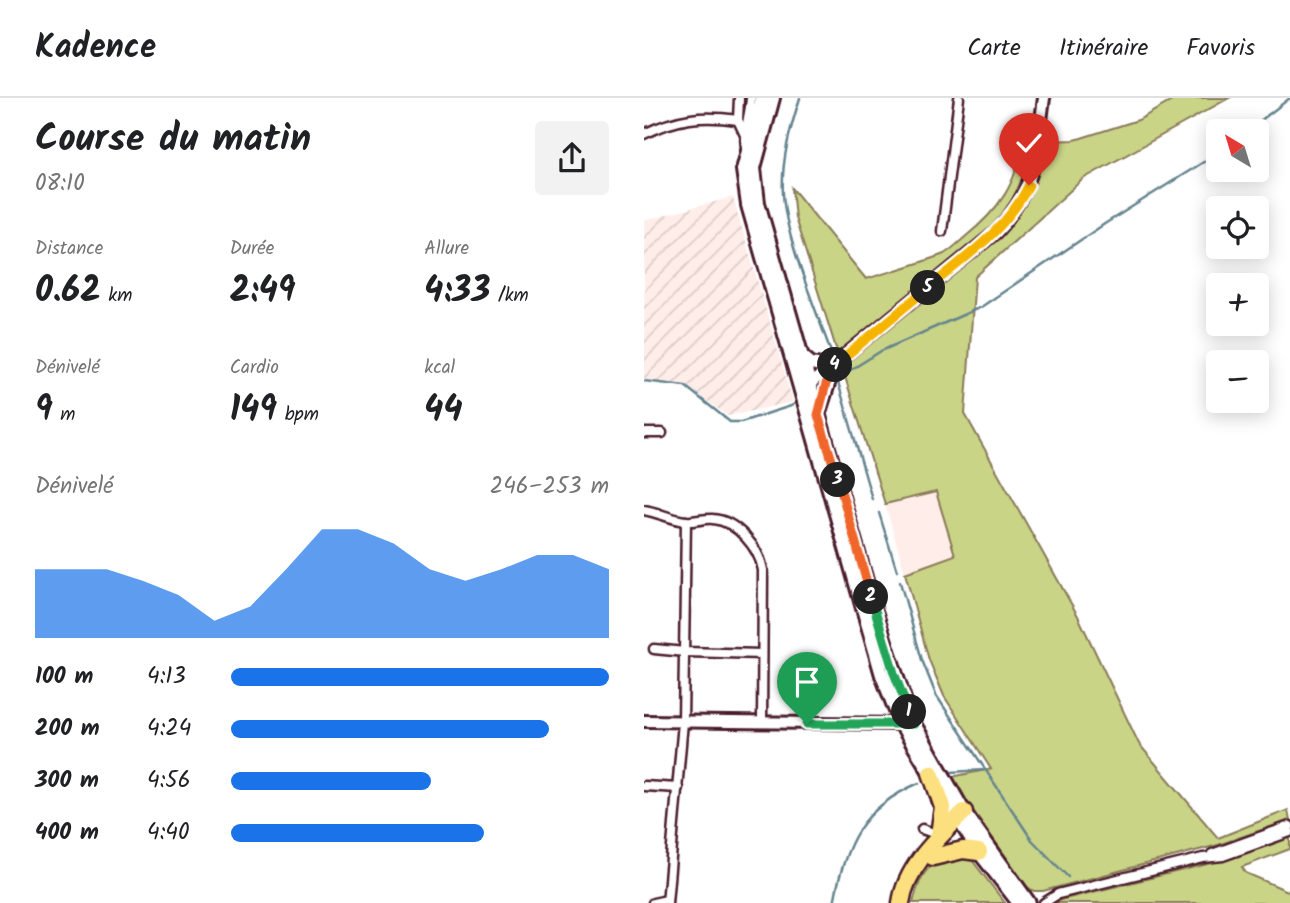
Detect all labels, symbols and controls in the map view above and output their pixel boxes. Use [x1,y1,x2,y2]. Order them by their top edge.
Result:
text: Kadence [35,22,156,75]
text: Carte [967,29,1021,68]
text: Itinéraire [1059,29,1148,68]
text: Favoris [1186,29,1255,68]
text: Course du matin [35,110,311,170]
pin [999,113,1059,185]
north arrow [1206,119,1269,182]
map controls [1206,119,1269,413]
button: share [535,121,609,195]
icon: check [1010,124,1048,162]
text: 08:10 [35,166,85,202]
button: locate [1206,196,1269,259]
text: Distance [35,234,103,264]
text: Durée [230,234,274,264]
text: Allure [424,234,469,264]
text: 0.62 [35,264,101,320]
text: 2:49 [230,264,295,320]
text: 4:33 [424,264,490,320]
pin: 5 [910,270,946,306]
text: 5 [923,272,932,302]
button: + [1206,273,1269,336]
text: km [101,281,132,311]
text: /km [490,281,529,311]
pin: 4 [818,348,852,382]
text: 4 [829,349,840,379]
button: − [1206,350,1269,413]
text: Dénivelé [35,353,100,383]
text: Cardio [230,353,279,383]
text: kcal [424,353,455,383]
text: 9 [35,383,53,439]
text: 149 [230,383,277,439]
text: 44 [424,383,462,439]
text: m [53,400,75,430]
text: bpm [277,400,319,430]
pin: 3 [820,462,856,498]
text: 3 [832,464,843,494]
text: Dénivelé [35,469,113,505]
text: 246–253 m [490,469,609,505]
pin: 2 [854,580,888,614]
text: 2 [865,581,876,611]
pin [777,652,837,724]
text: 100 m [35,659,93,695]
text: 4:13 [147,659,186,695]
icon: arrive [788,663,826,701]
pin: 1 [891,694,926,730]
text: 1 [906,696,911,726]
text: 200 m [35,711,100,747]
text: 4:24 [147,711,191,747]
text: 300 m [35,763,99,799]
text: 4:56 [147,763,190,799]
text: 400 m [35,815,99,851]
text: 4:40 [147,815,190,851]

